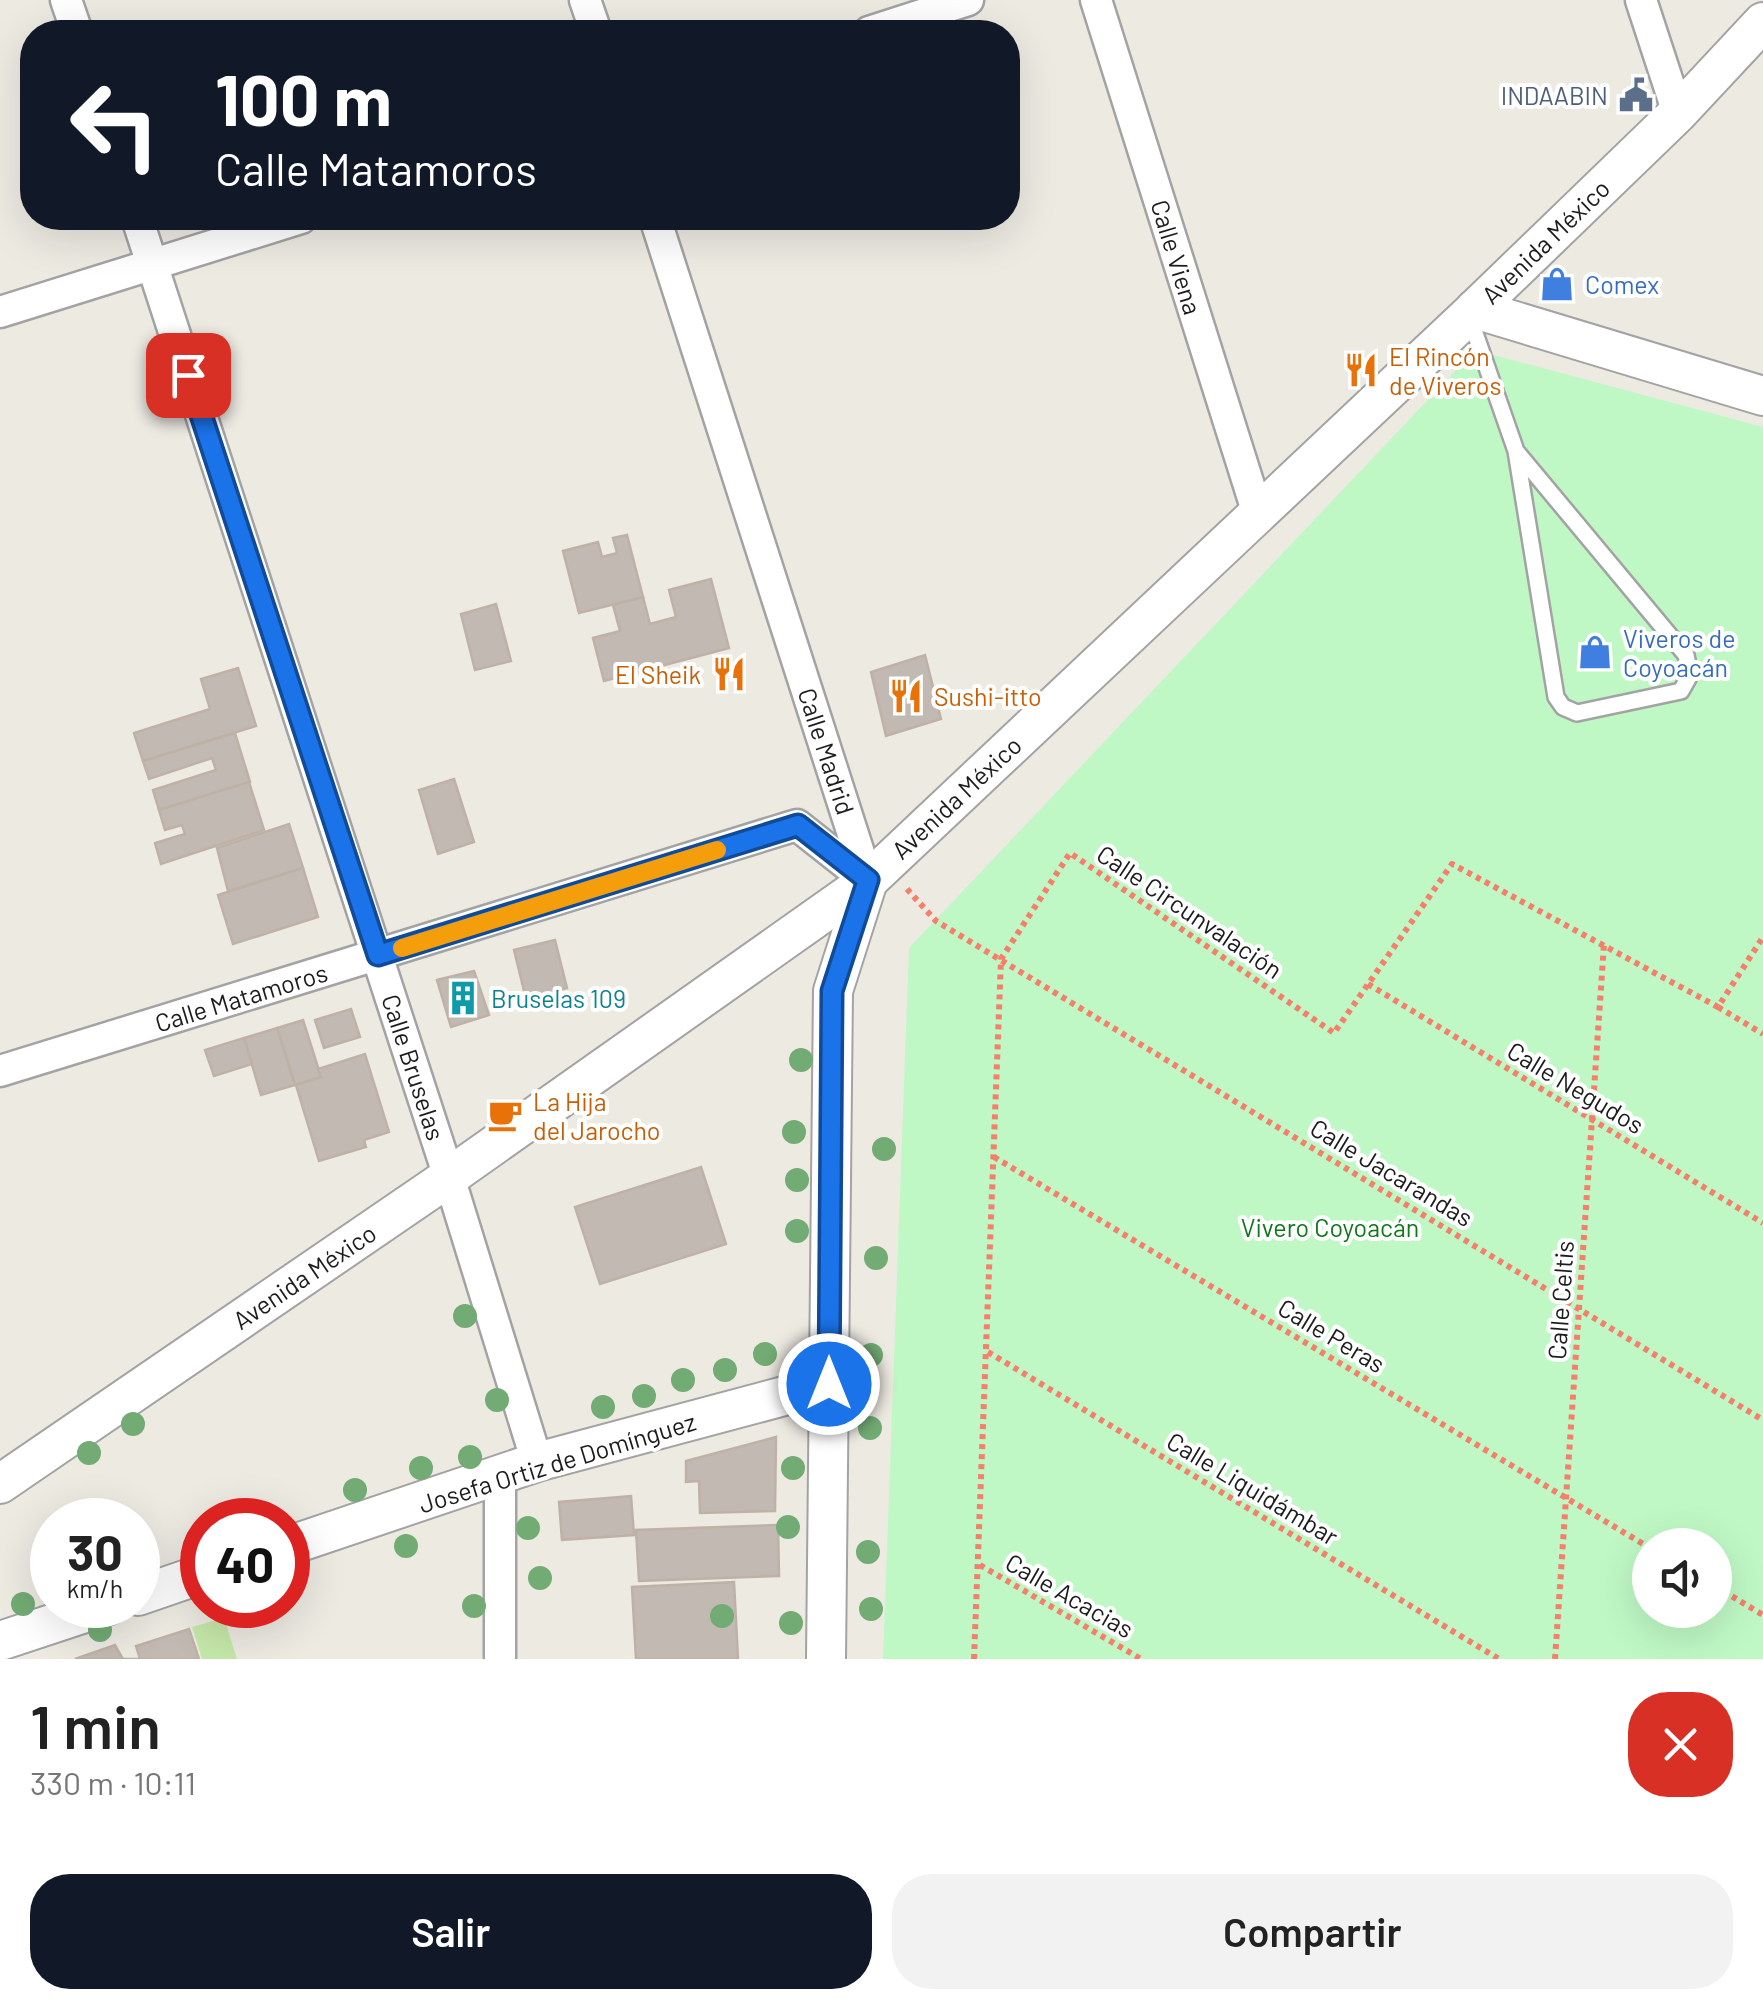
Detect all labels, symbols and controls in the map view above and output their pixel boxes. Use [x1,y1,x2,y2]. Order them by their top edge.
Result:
text: 100 m [215,56,392,140]
icon: left [50,60,180,190]
public building icon: INDAABIN [1617,76,1655,114]
place label: INDAABIN [1501,80,1608,110]
text: Calle Matamoros [215,141,537,195]
street label: Avenida México [1475,172,1615,310]
street label: Calle Viena [1145,196,1209,318]
shop icon: Comex [1538,265,1576,303]
place label: Comex [1585,269,1659,299]
pin [146,333,231,418]
place label: El Rincón de Viveros [1389,341,1501,400]
icon: arrive [161,348,216,403]
restaurant icon: El Rincón de Viveros [1342,351,1380,389]
place label: Viveros de Coyoacán [1623,623,1735,682]
shop icon: Viveros de Coyoacán [1576,633,1614,671]
restaurant icon: El Sheik [710,655,748,693]
place label: El Sheik [615,659,701,689]
restaurant icon: Sushi-itto [887,677,925,715]
place label: Sushi-itto [934,681,1042,711]
street label: Calle Madrid [792,684,862,818]
street label: Avenida México [885,729,1027,865]
street label: Calle Circunvalación [1092,838,1288,984]
street label: Calle Matamoros [151,957,331,1037]
building icon: Bruselas 109 [444,979,482,1017]
place label: Bruselas 109 [491,983,626,1013]
street label: Calle Bruselas [376,990,452,1144]
street label: Calle Negudos [1502,1035,1650,1139]
place label: La Hija del Jarocho [533,1086,660,1145]
cafe icon: La Hija del Jarocho [486,1096,524,1134]
street label: Calle Jacarandas [1305,1112,1479,1232]
park label: Vivero Coyoacán [1241,1212,1419,1242]
street label: Avenida México [227,1217,381,1335]
street label: Calle Celtis [1541,1239,1579,1361]
street label: Calle Peras [1273,1291,1391,1379]
position arrow [777,1332,881,1436]
street label: Josefa Ortiz de Domínguez [415,1406,699,1518]
street label: Calle Liquidámbar [1162,1425,1344,1551]
speed limit sign: 40 [180,1498,310,1628]
text: 30 [67,1521,123,1581]
map controls [1632,1528,1732,1628]
button: sound [1632,1528,1732,1628]
street label: Calle Acacias [1001,1546,1139,1644]
text: km/h [67,1573,123,1603]
text: 1 min [30,1689,161,1761]
button: close [1628,1692,1733,1797]
text: 330 m · 10:11 [30,1763,196,1801]
button: Salir [30,1874,872,1989]
button: Compartir [892,1874,1733,1989]

